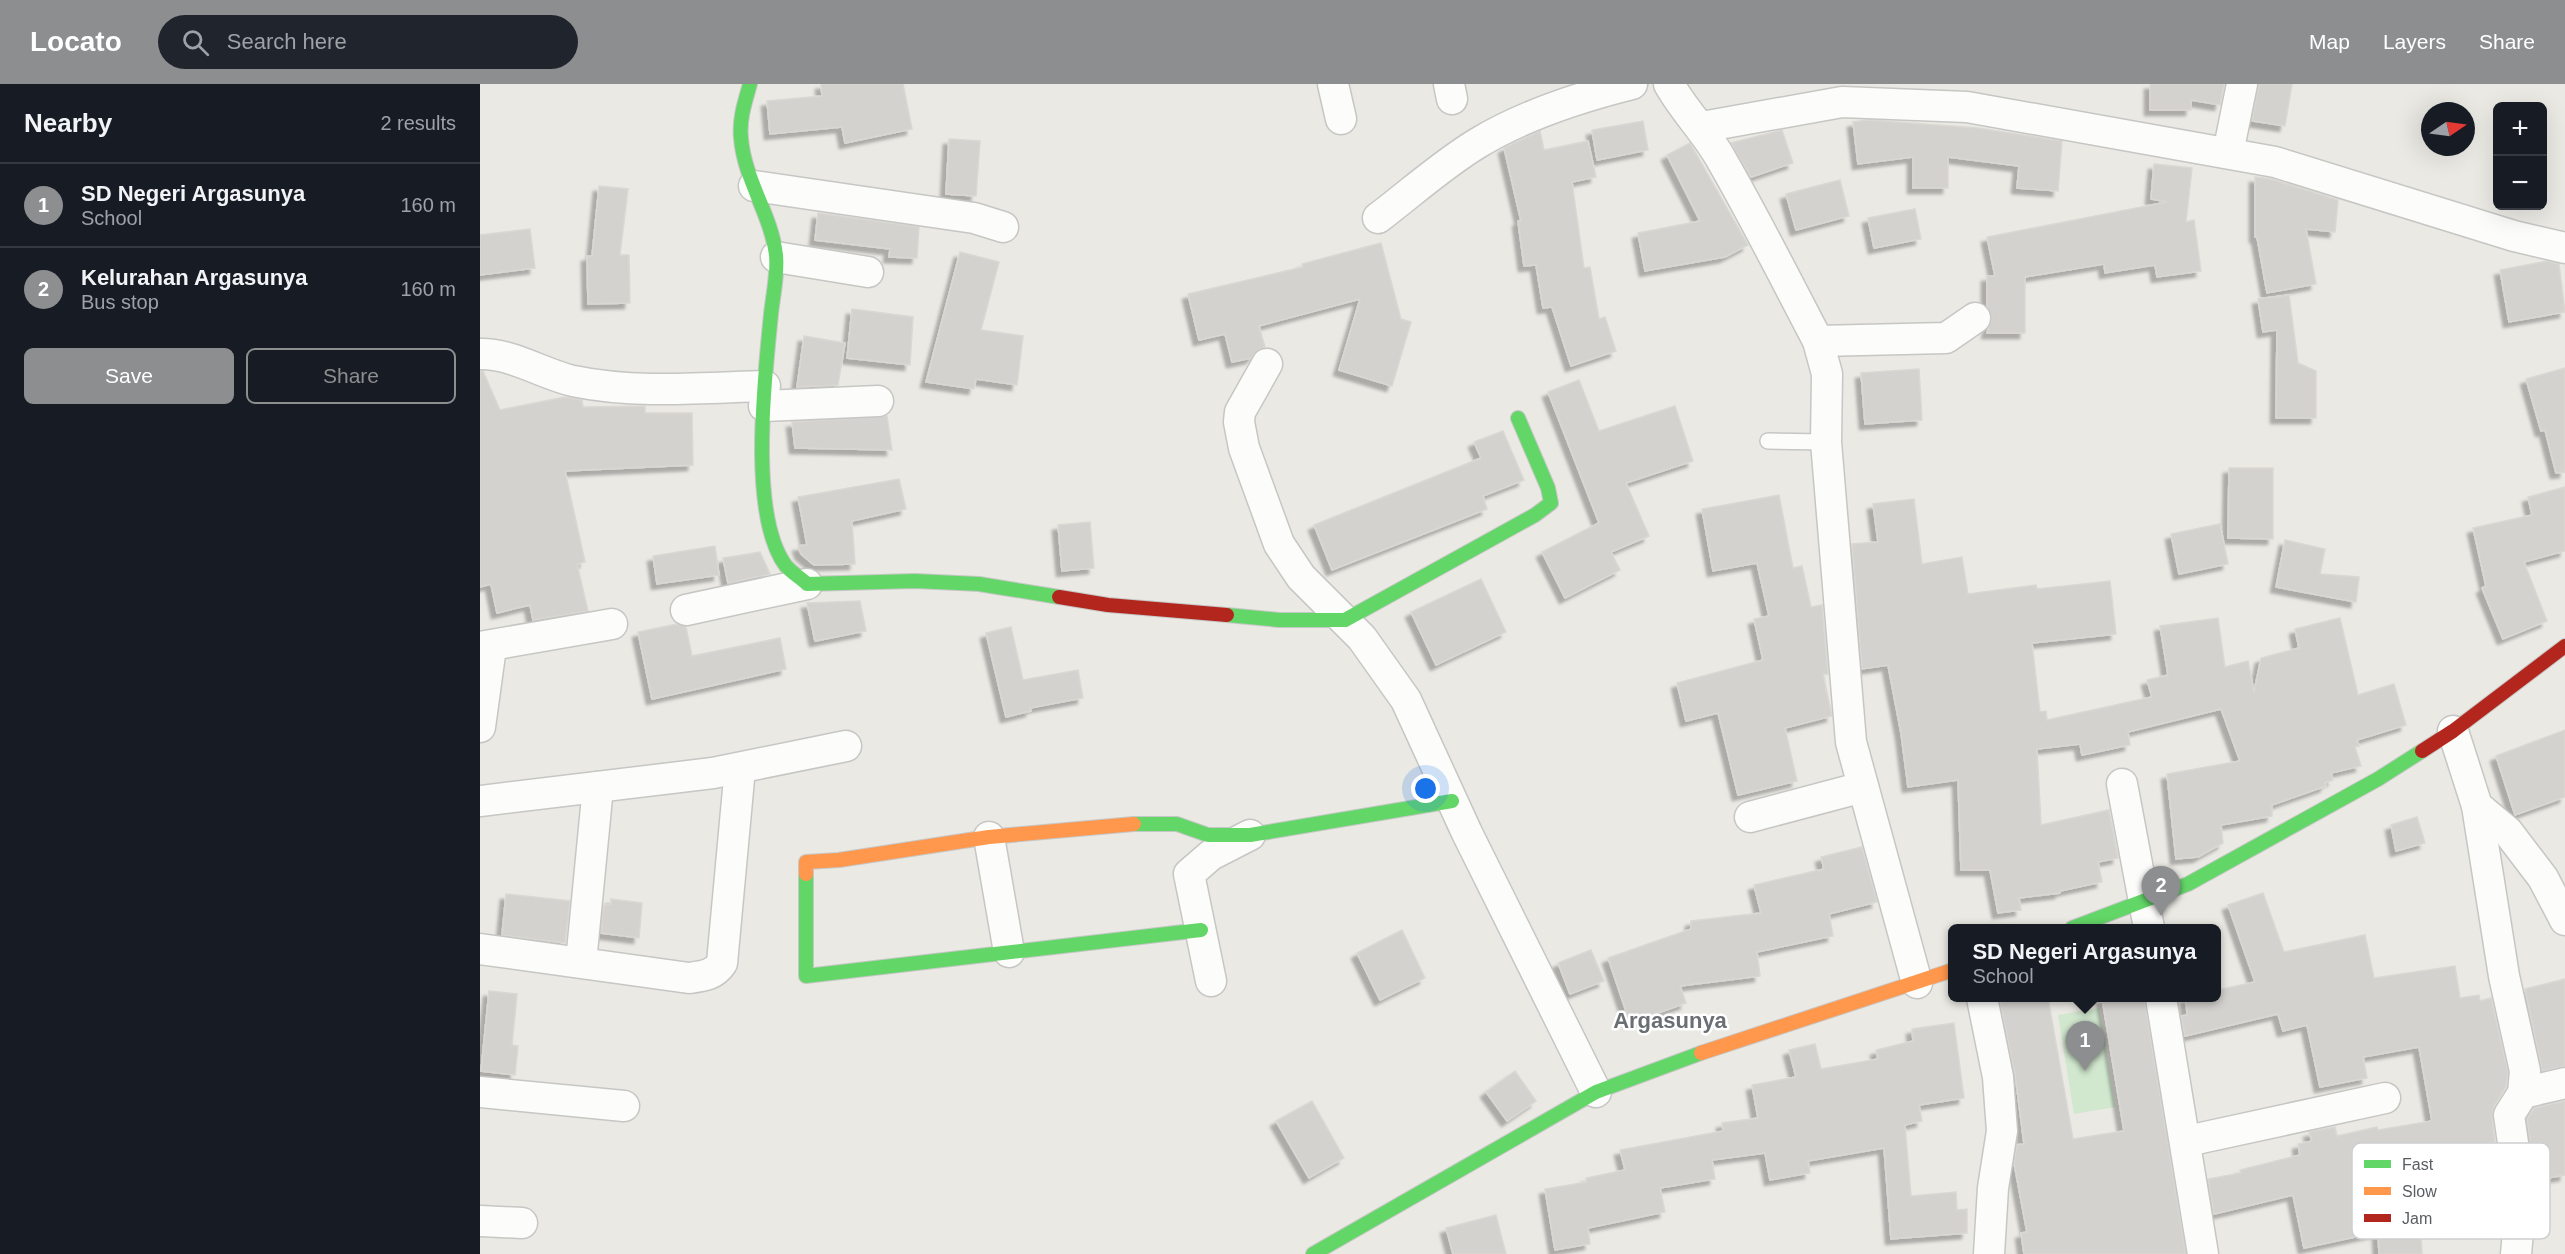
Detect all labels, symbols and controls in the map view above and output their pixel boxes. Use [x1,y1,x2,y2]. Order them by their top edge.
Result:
search box [158,15,578,69]
text: Locato [30,26,122,57]
icon: search [179,26,212,59]
text: Search here [227,29,347,54]
text: Map [2309,30,2350,53]
text: Layers [2383,30,2446,53]
text: Share [2479,30,2535,53]
north arrow [2421,102,2475,156]
map controls [2493,102,2547,210]
button: + [2493,102,2547,156]
text: Nearby [24,108,112,138]
text: 2 results [380,112,456,134]
button: − [2493,156,2547,210]
text: SD Negeri Argasunya [81,181,305,206]
text: 1 [38,194,49,216]
text: 160 m [400,194,456,216]
text: School [81,207,142,229]
text: Kelurahan Argasunya [81,265,308,290]
text: 2 [38,278,49,300]
text: 160 m [400,278,456,300]
text: Bus stop [81,291,159,313]
button: Save [24,348,234,404]
button: Share [246,348,456,404]
your location [1411,774,1440,803]
pin: 2 [2142,866,2180,916]
popup [1948,924,2221,1002]
text: SD Negeri Argasunya [1972,939,2197,964]
text: School [1972,965,2034,987]
district label: Argasunya [1613,1008,1728,1033]
pin: 1 [2066,1022,2104,1071]
legend [2352,1143,2550,1239]
text: Fast [2402,1156,2434,1173]
text: Slow [2402,1183,2437,1200]
text: Jam [2402,1210,2432,1227]

